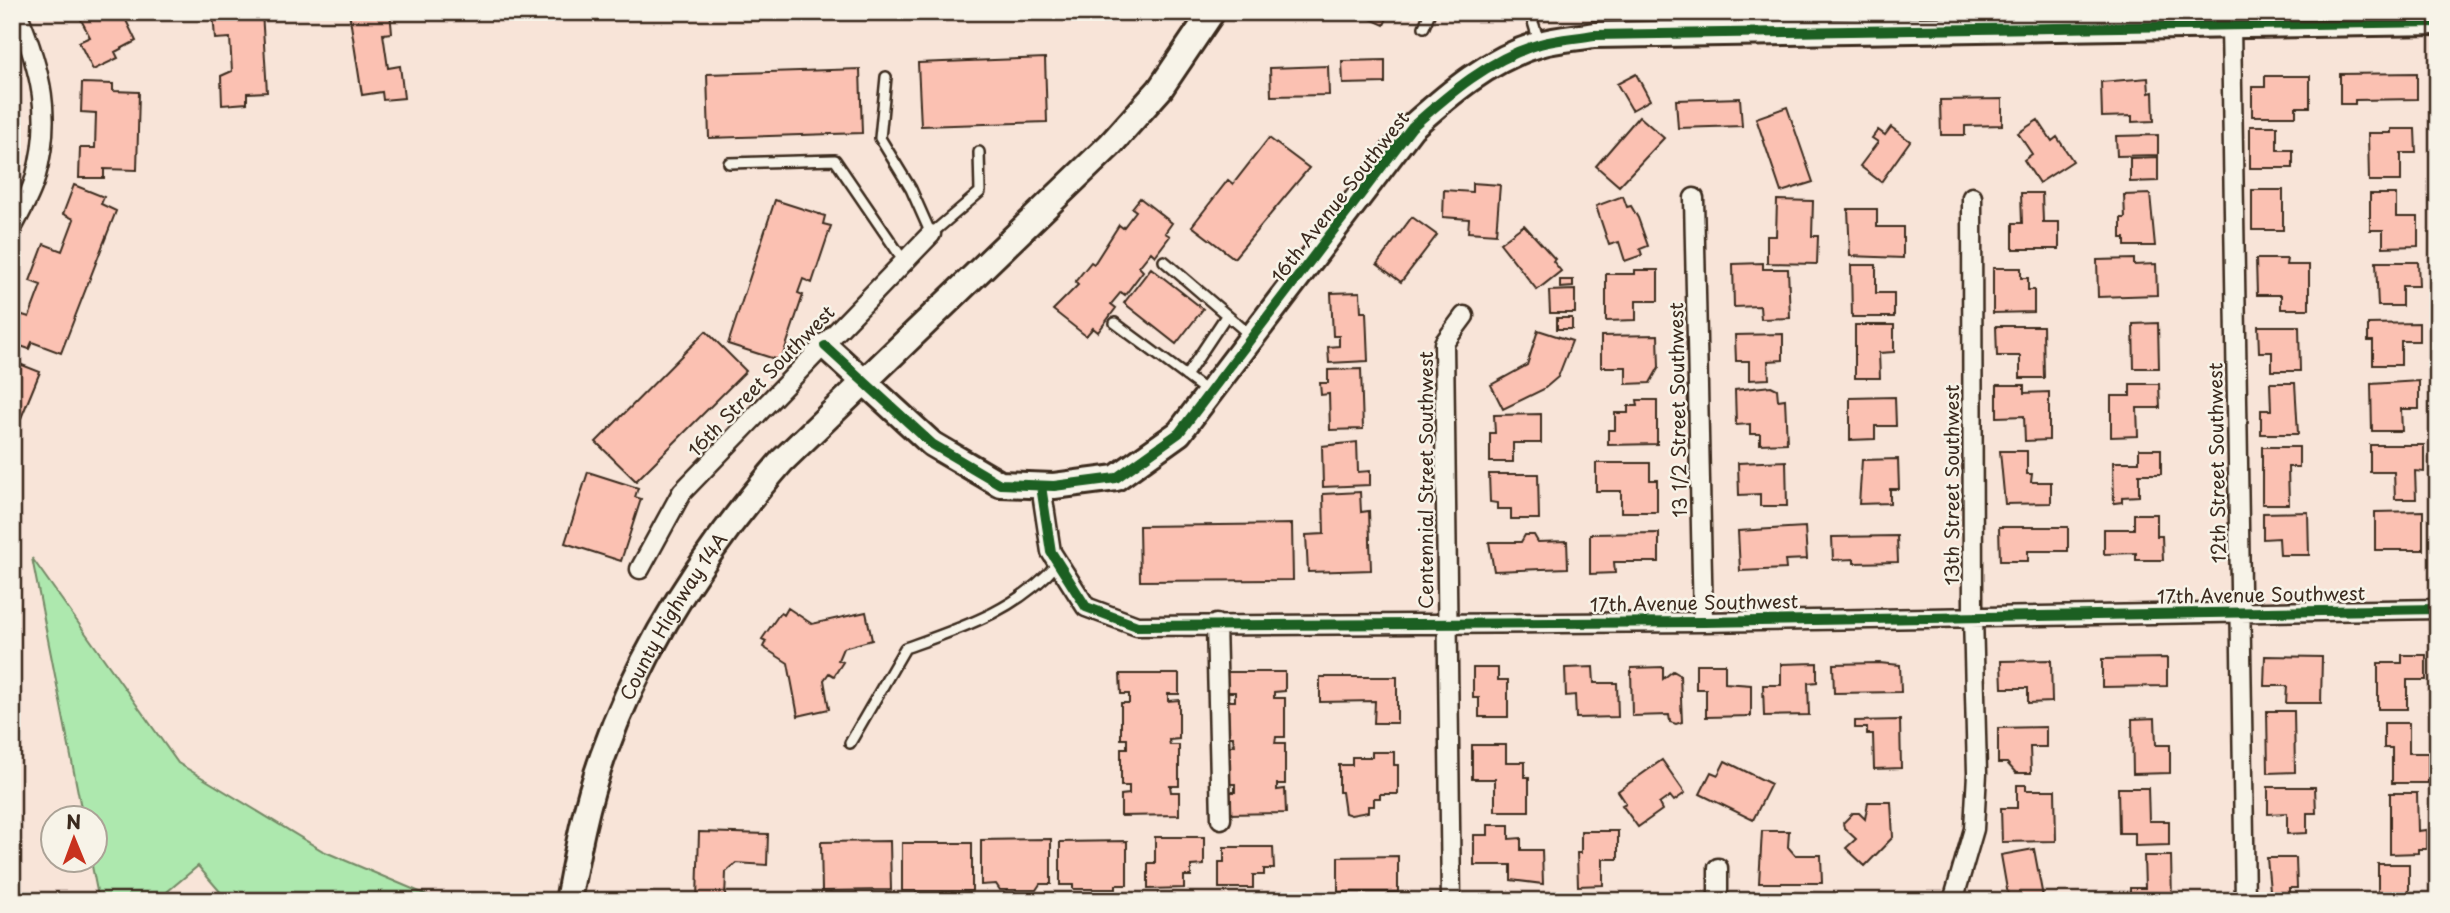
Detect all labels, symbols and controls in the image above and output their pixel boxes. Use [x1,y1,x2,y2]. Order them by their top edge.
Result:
street label: 16th Avenue Southwest [1263,104,1415,288]
street label: 16th Street Southwest [680,298,841,462]
street label: 13 1/2 Street Southwest [1661,302,1693,518]
street label: Centennial Street Southwest [1411,351,1439,609]
street label: 12th Street Southwest [2200,362,2232,564]
street label: 13th Street Southwest [1937,384,1965,586]
street label: County Highway 14A [612,526,733,705]
street label: 17th Avenue Southwest [2157,578,2366,610]
street label: 17th Avenue Southwest [1590,586,1799,618]
north arrow [38,804,108,874]
text: N [66,807,81,835]

